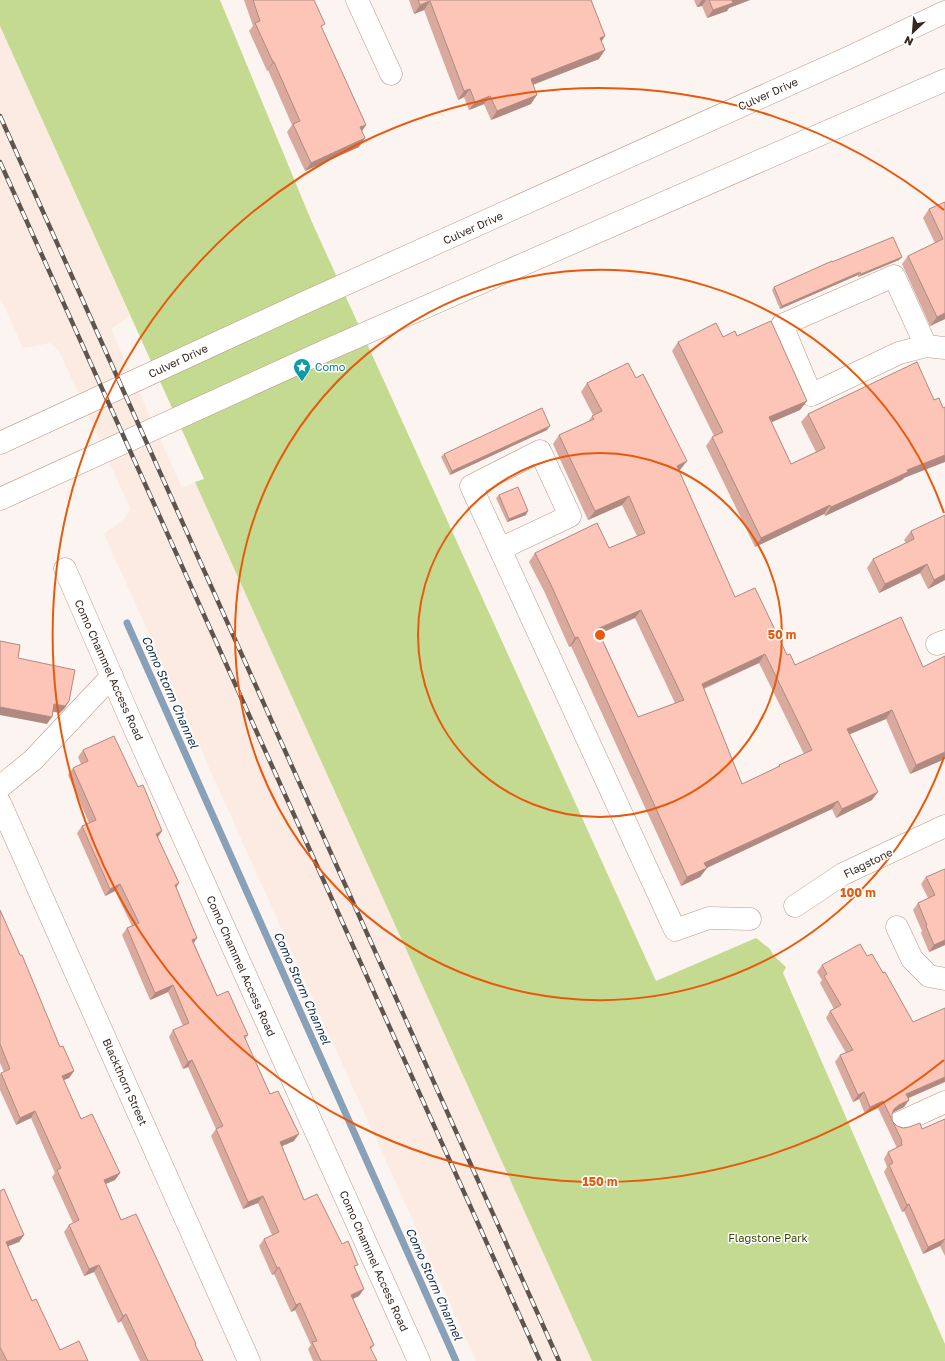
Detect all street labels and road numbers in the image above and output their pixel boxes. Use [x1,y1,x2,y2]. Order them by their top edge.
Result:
street label: Culver Drive [736,75,800,113]
street label: Culver Drive [441,209,505,247]
street label: Culver Drive [146,341,210,380]
street label: Como Chammel Access Road [72,597,146,742]
street label: Flagstone [841,845,894,880]
street label: Como Chammel Access Road [204,893,278,1038]
street label: Blackthorn Street [100,1036,150,1127]
street label: Como Chammel Access Road [337,1188,411,1333]

